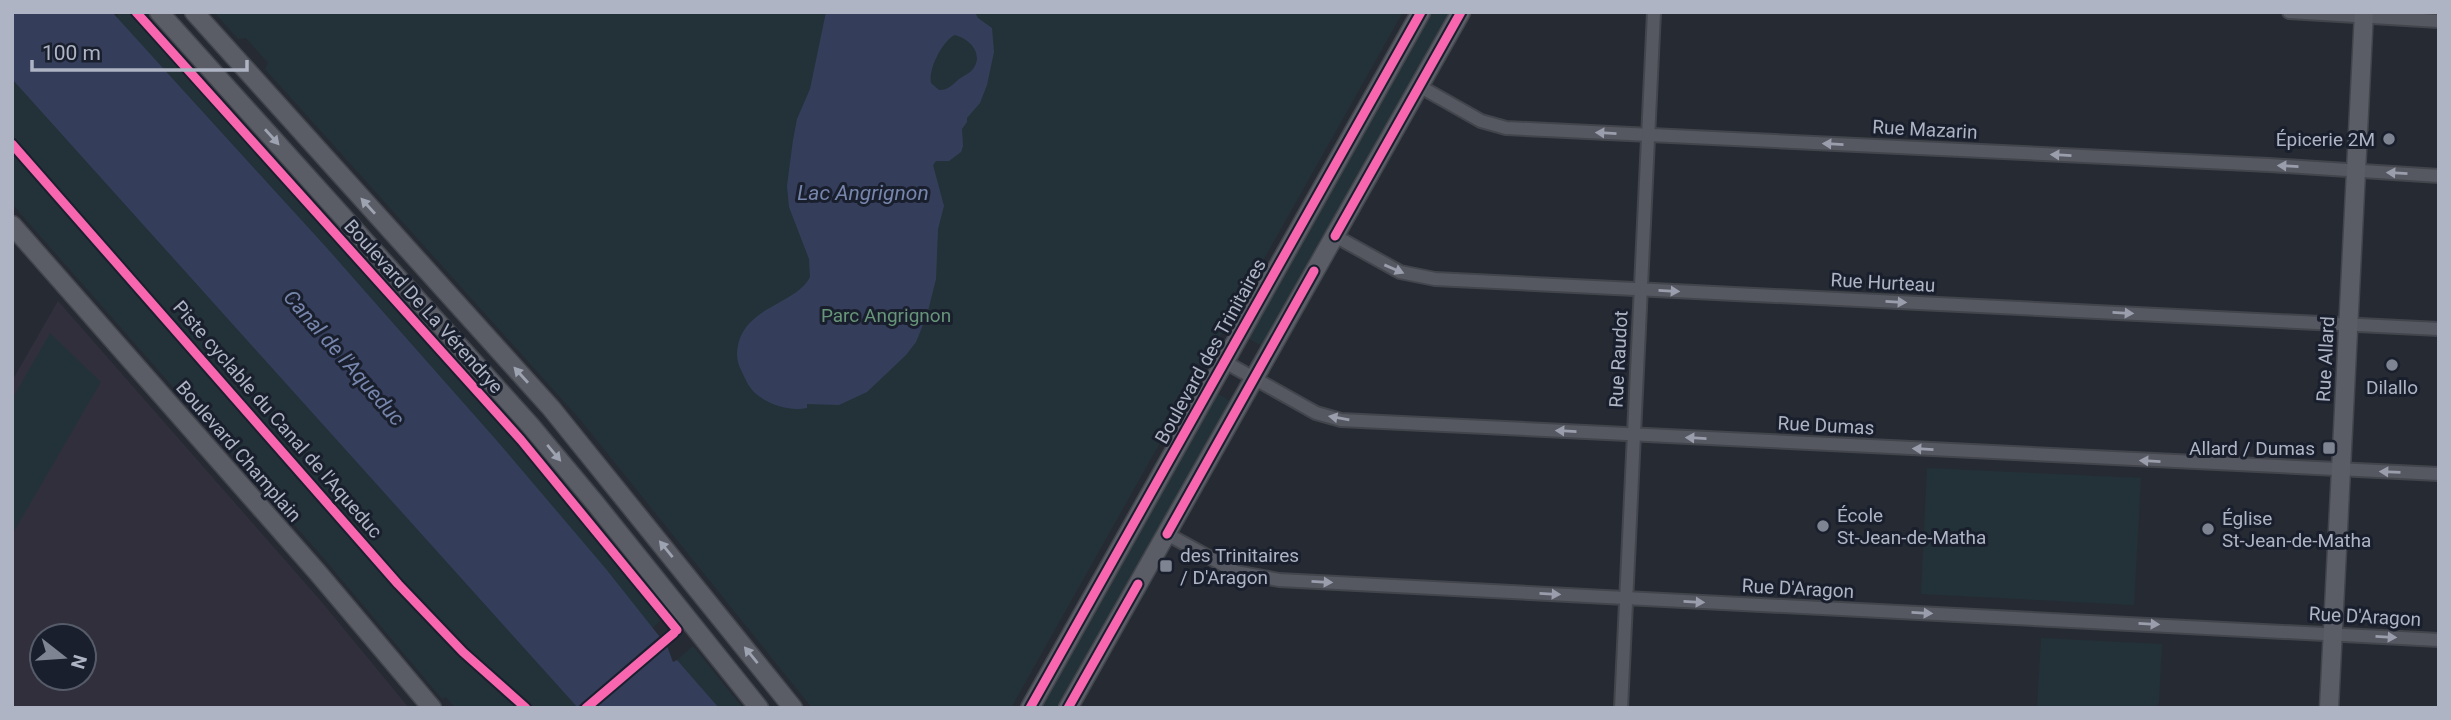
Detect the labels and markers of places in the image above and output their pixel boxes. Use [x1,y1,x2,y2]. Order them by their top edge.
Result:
place label: Épicerie 2M [2276,128,2375,151]
marker: Épicerie 2M [2381,131,2397,147]
marker: Dilallo [2384,357,2400,373]
place label: Dilallo [2366,376,2418,399]
place label: Allard / Dumas [2189,437,2315,460]
marker: Allard / Dumas [2321,440,2337,456]
place label: École St-Jean-de-Matha [1837,504,1986,549]
place label: Église St-Jean-de-Matha [2222,507,2371,552]
marker: École St-Jean-de-Matha [1815,518,1831,534]
marker: Église St-Jean-de-Matha [2200,521,2216,537]
place label: des Trinitaires / D'Aragon [1180,544,1299,589]
marker: des Trinitaires / D'Aragon [1158,558,1174,574]

